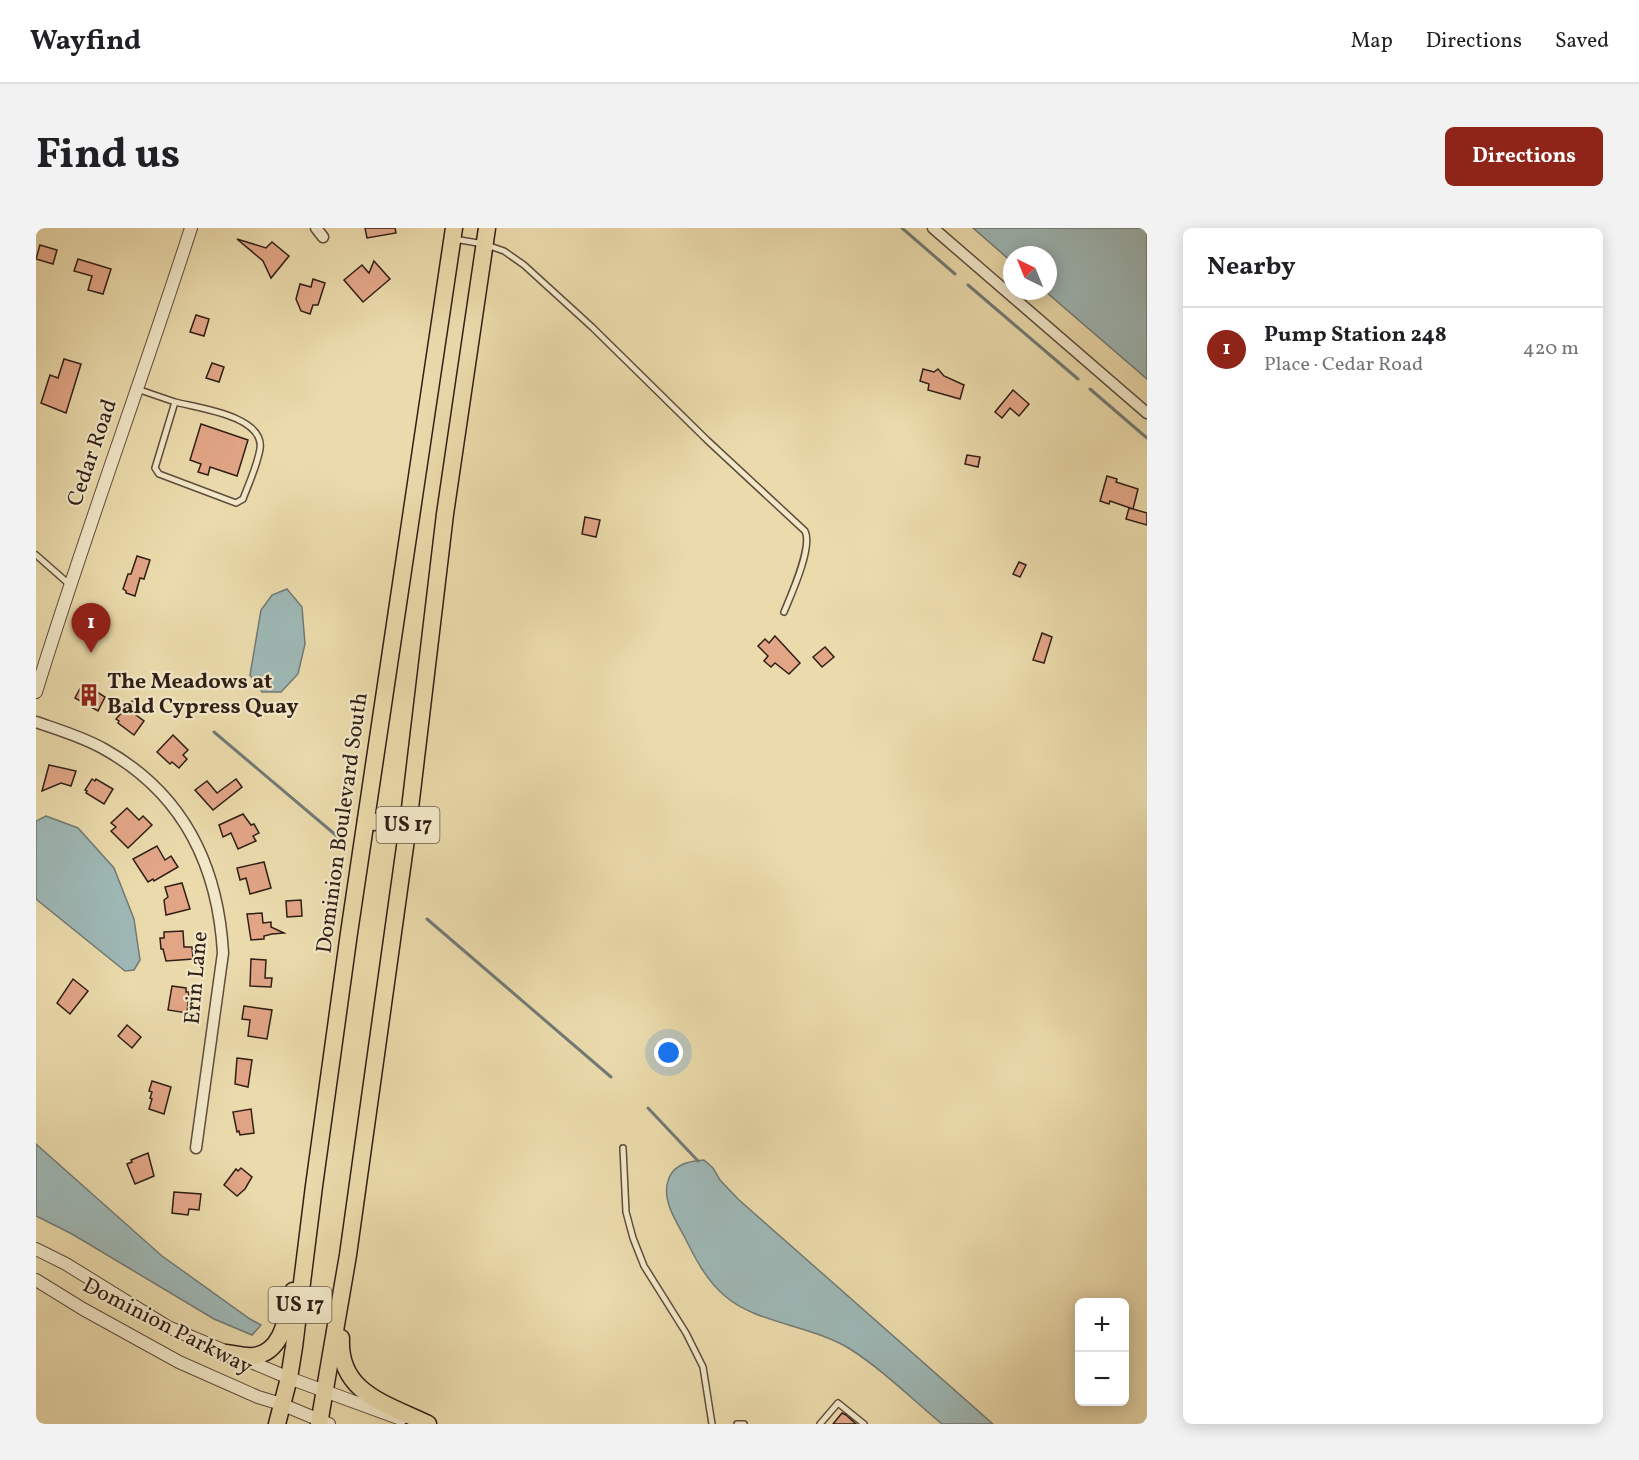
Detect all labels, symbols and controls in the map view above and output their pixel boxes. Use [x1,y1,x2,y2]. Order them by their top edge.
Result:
text: Wayfind [30,22,141,61]
text: Map [1351,27,1393,56]
text: Directions [1426,27,1522,56]
text: Saved [1555,27,1609,56]
text: Find us [36,127,180,186]
button: Directions [1445,127,1603,186]
north arrow [1003,246,1057,300]
text: Nearby [1207,249,1296,285]
text: Pump Station 248 [1264,320,1447,351]
text: 1 [1222,335,1231,363]
text: 420 m [1523,335,1579,363]
text: Place · Cedar Road [1264,351,1423,379]
street label: Cedar Road [60,395,126,511]
pin: 1 [72,604,110,653]
place label: The Meadows at Bald Cypress Quay [107,667,299,723]
building icon: The Meadows at Bald Cypress Quay [76,682,102,708]
street label: Dominion Boulevard South [309,691,377,955]
road number: US 17 [376,807,440,843]
street label: Erin Lane [177,930,217,1026]
your location [654,1038,683,1067]
street label: Dominion Parkway [77,1271,257,1383]
road number: US 17 [268,1287,332,1323]
map controls [1075,1298,1129,1406]
button: + [1075,1298,1129,1352]
button: − [1075,1352,1129,1406]

